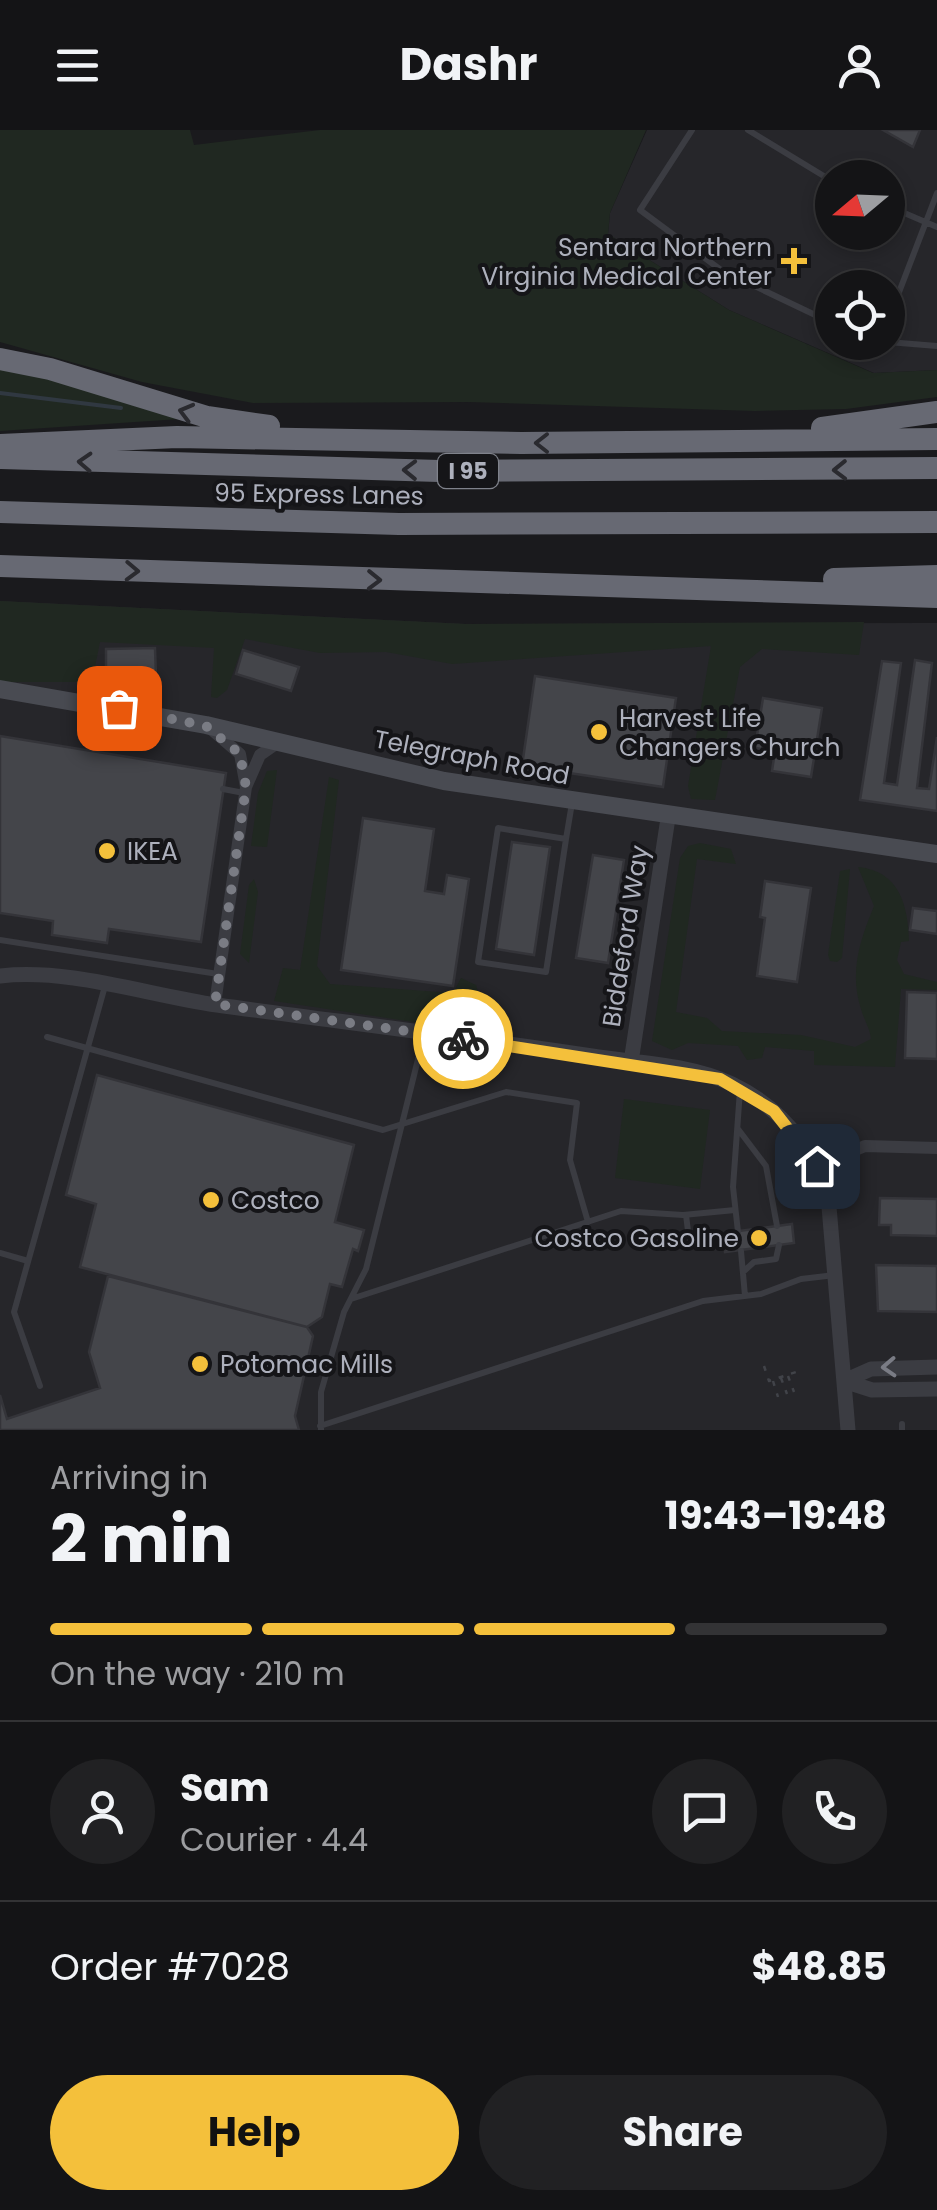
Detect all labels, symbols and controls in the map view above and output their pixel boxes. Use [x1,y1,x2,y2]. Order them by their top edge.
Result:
text: Dashr [400,33,537,96]
icon: menu [50,38,105,93]
icon: person [832,38,887,93]
north arrow [815,160,905,250]
map controls [815,160,905,360]
place label: Sentara Northern Virginia Medical Center [481,230,772,294]
marker: Sentara Northern Virginia Medical Center [781,248,807,274]
button: locate [815,270,905,360]
one-way arrow [178,402,196,423]
one-way arrow [534,432,550,454]
one-way arrow [76,452,92,473]
road number: I 95 [438,454,498,488]
one-way arrow [401,459,416,481]
one-way arrow [831,459,847,480]
street label: 95 Express Lanes [214,475,424,514]
one-way arrow [125,561,141,582]
one-way arrow [368,569,383,591]
pin [77,666,162,751]
icon: bag [92,681,147,736]
place label: Harvest Life Changers Church [619,701,840,765]
street label: Telegraph Road [371,721,573,794]
marker: Harvest Life Changers Church [588,721,610,743]
place label: IKEA [127,834,178,869]
marker: IKEA [96,840,118,862]
street label: Biddeford Way [594,843,657,1029]
courier [413,989,513,1089]
icon: bike [436,1012,491,1067]
pin [775,1124,860,1209]
icon: home [790,1139,845,1194]
place label: Costco [231,1183,320,1218]
marker: Costco [200,1189,222,1211]
place label: Costco Gasoline [534,1221,739,1256]
marker: Costco Gasoline [748,1227,770,1249]
place label: Potomac Mills [220,1347,393,1382]
marker: Potomac Mills [189,1353,211,1375]
one-way arrow [881,1357,897,1378]
text: Arriving in [50,1455,208,1500]
text: 19:43–19:48 [665,1489,887,1542]
text: 2 min [50,1494,233,1585]
text: On the way · 210 m [50,1651,345,1696]
button: person [50,1759,155,1864]
button: chat [652,1759,757,1864]
button: phone [782,1759,887,1864]
text: Sam [180,1761,269,1814]
text: Courier · 4.4 [180,1817,368,1862]
text: Order #7028 [50,1940,290,1993]
text: $48.85 [752,1940,887,1993]
button: Help [50,2075,459,2190]
button: Share [479,2075,887,2190]

